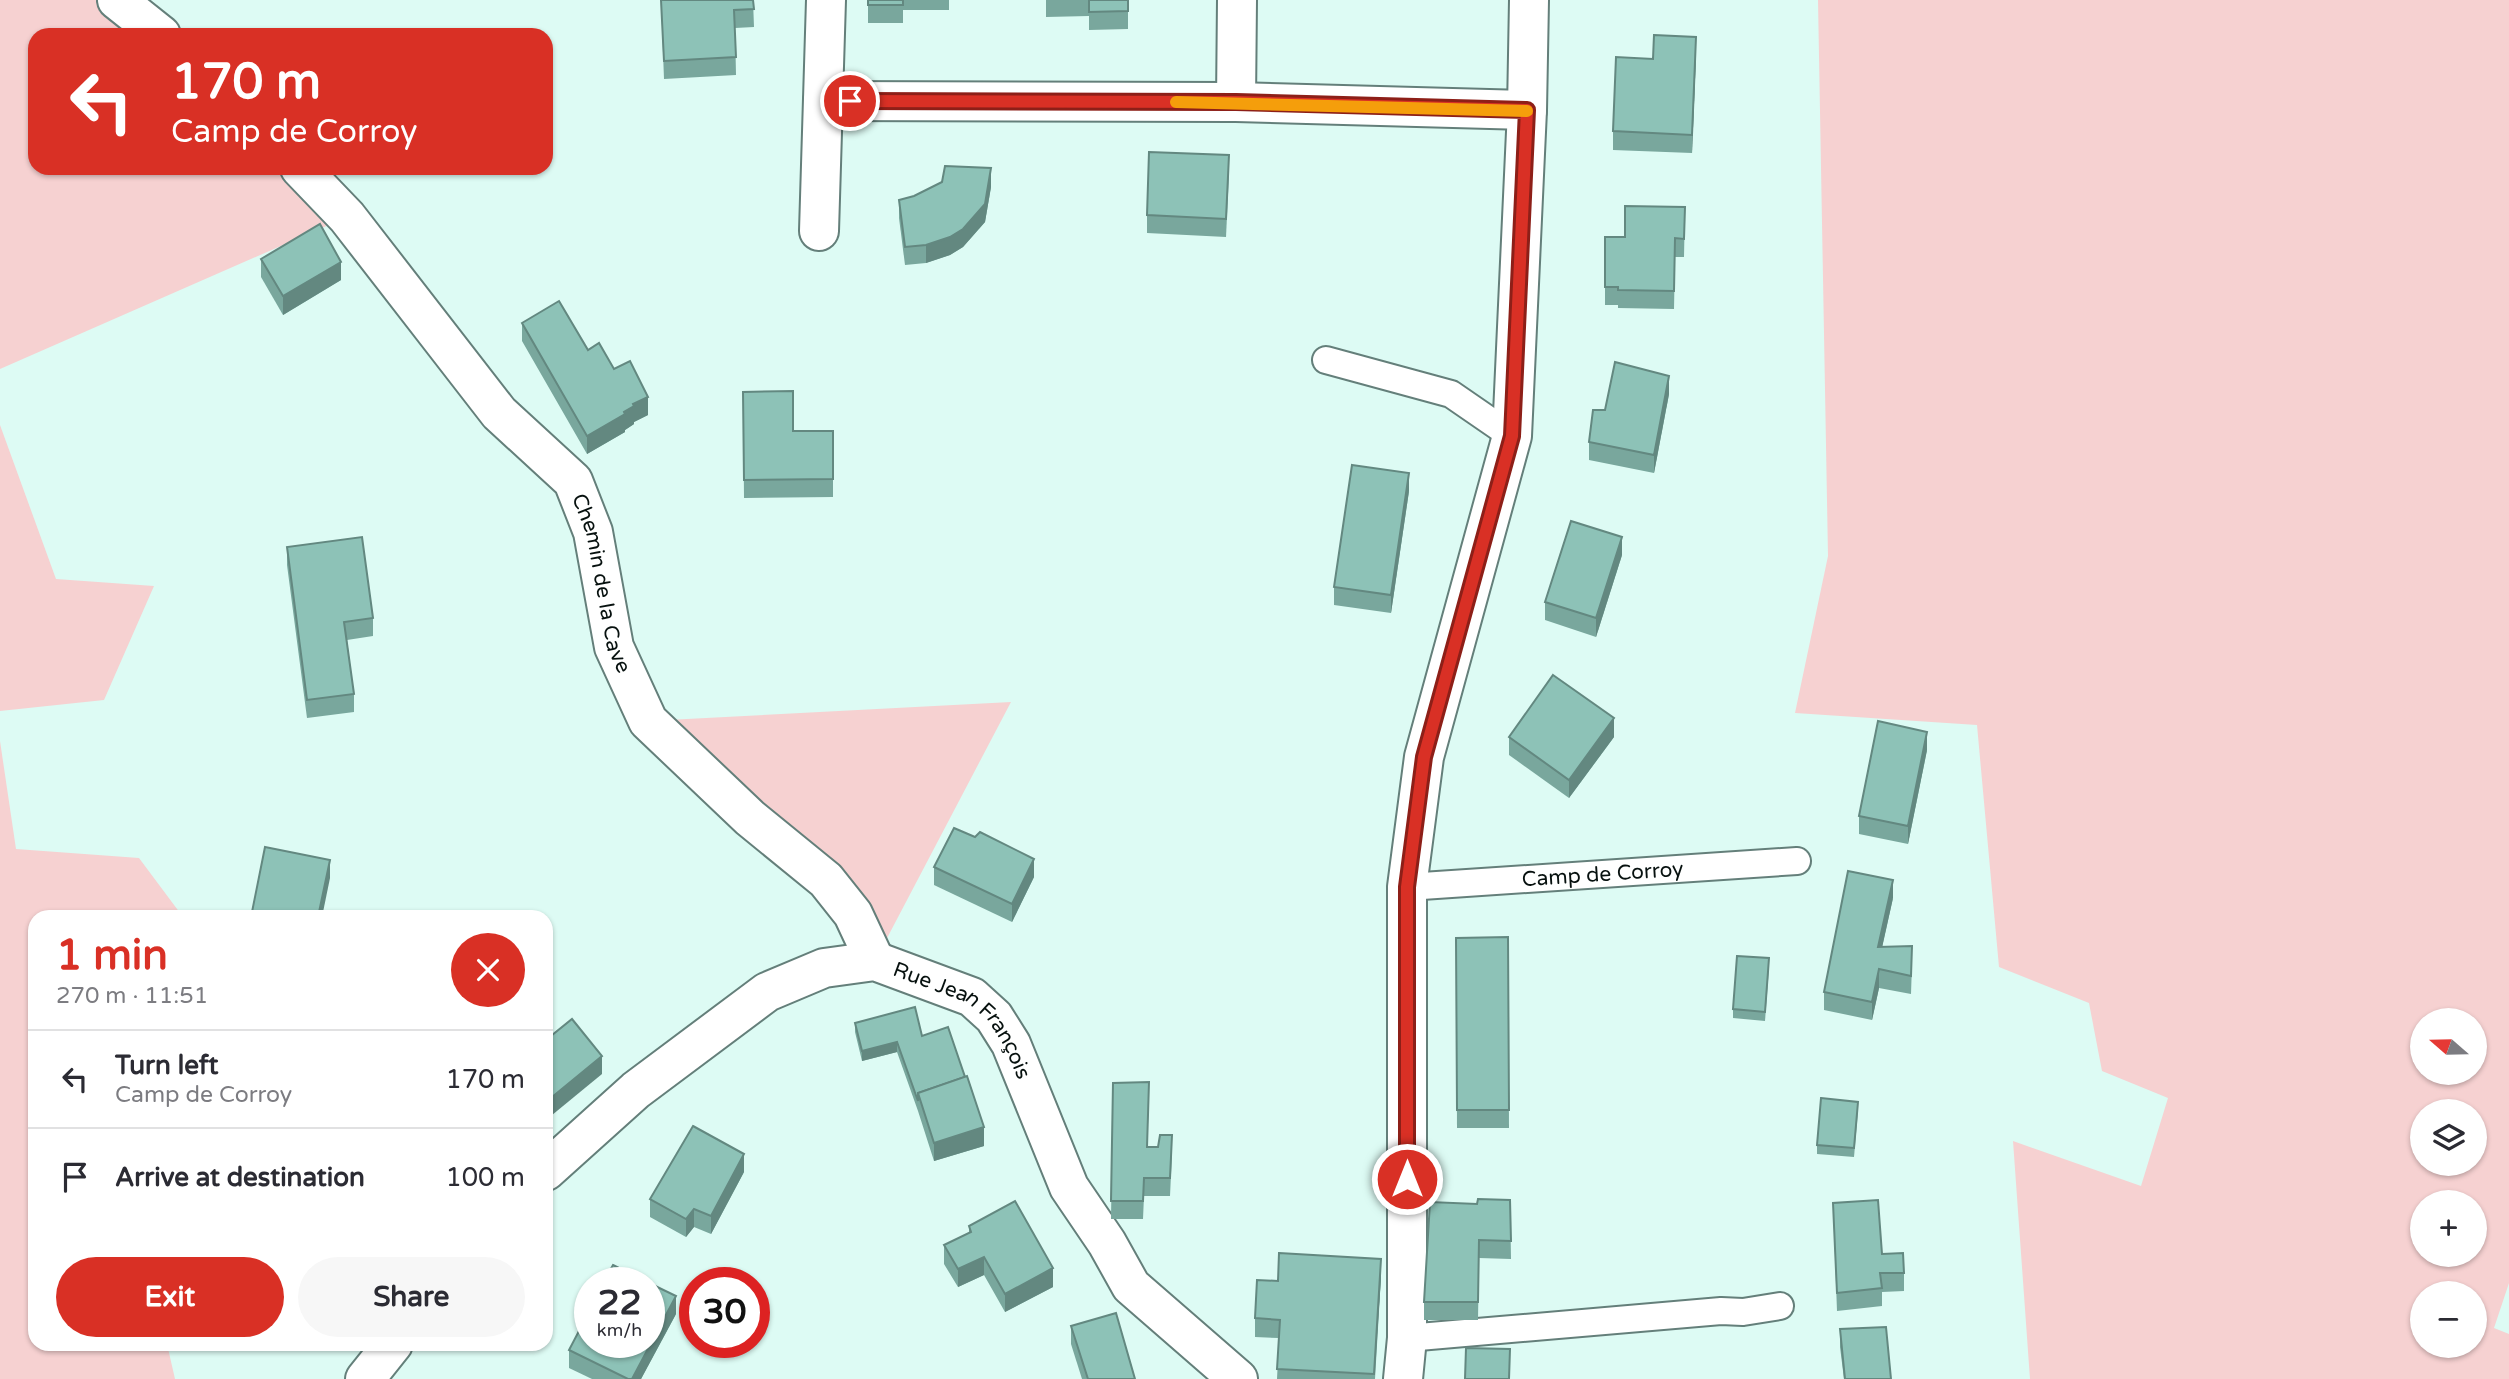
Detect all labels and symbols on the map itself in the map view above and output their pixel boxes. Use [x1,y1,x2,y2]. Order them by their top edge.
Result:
pin [820,71,880,131]
street label: Chemin de la Cave [567,490,637,677]
street label: Camp de Corroy [1521,856,1684,892]
street label: Rue Jean François [890,956,1036,1082]
north arrow [2410,1008,2487,1085]
position arrow [1370,1142,1444,1216]
speed limit sign: 30 [679,1267,770,1358]

